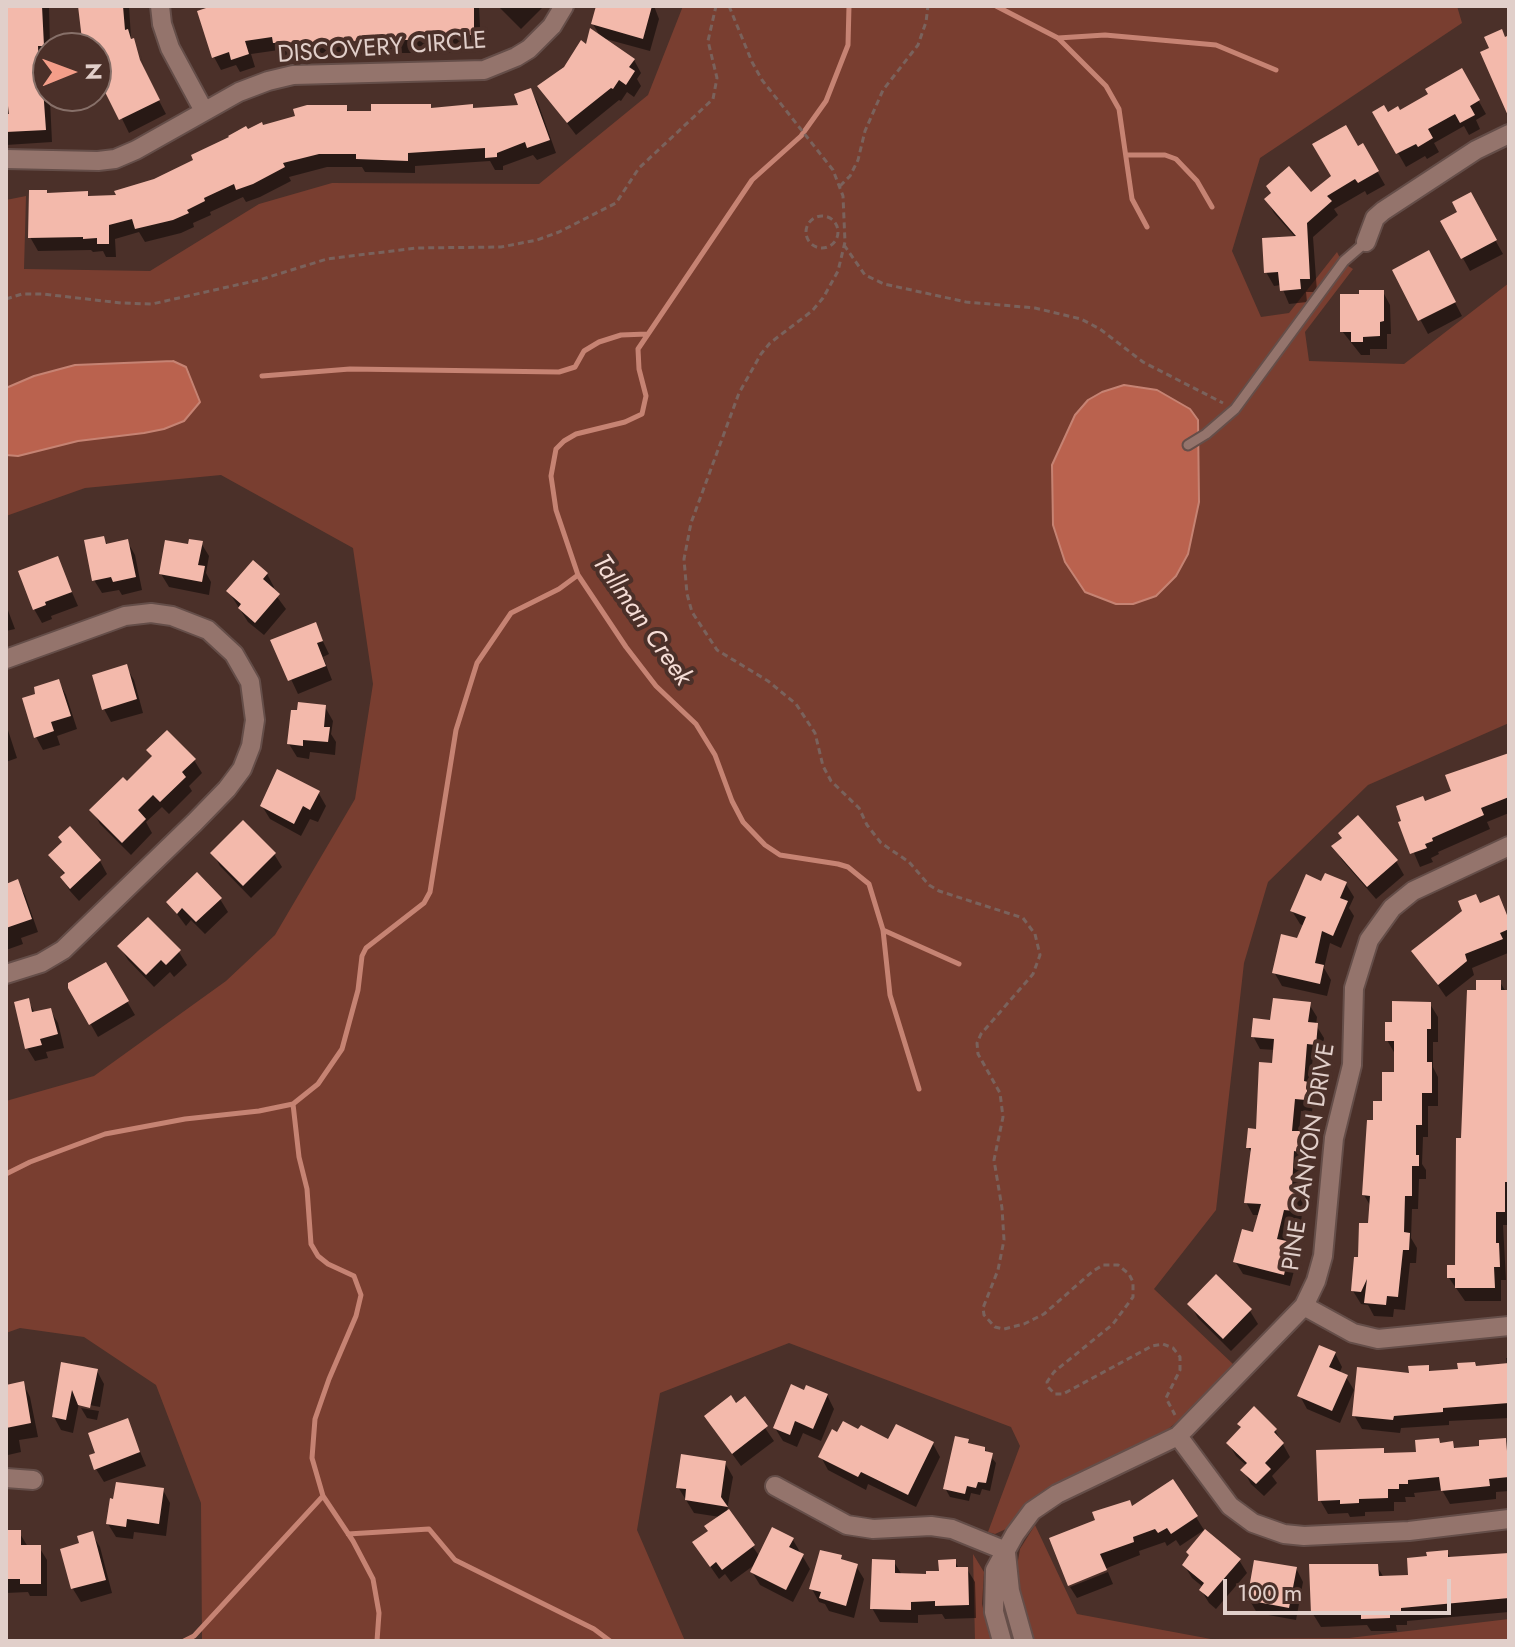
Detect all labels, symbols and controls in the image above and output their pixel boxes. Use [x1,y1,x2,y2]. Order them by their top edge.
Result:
street label: DISCOVERY CIRCLE [277,27,487,71]
north arrow [32,32,112,112]
text: N [78,63,110,81]
water label: Tallman Creek [584,549,698,693]
street label: PINE CANYON DRIVE [1278,1041,1342,1273]
scale bar [1227,1563,1455,1613]
text: 100 m [1237,1575,1303,1610]

